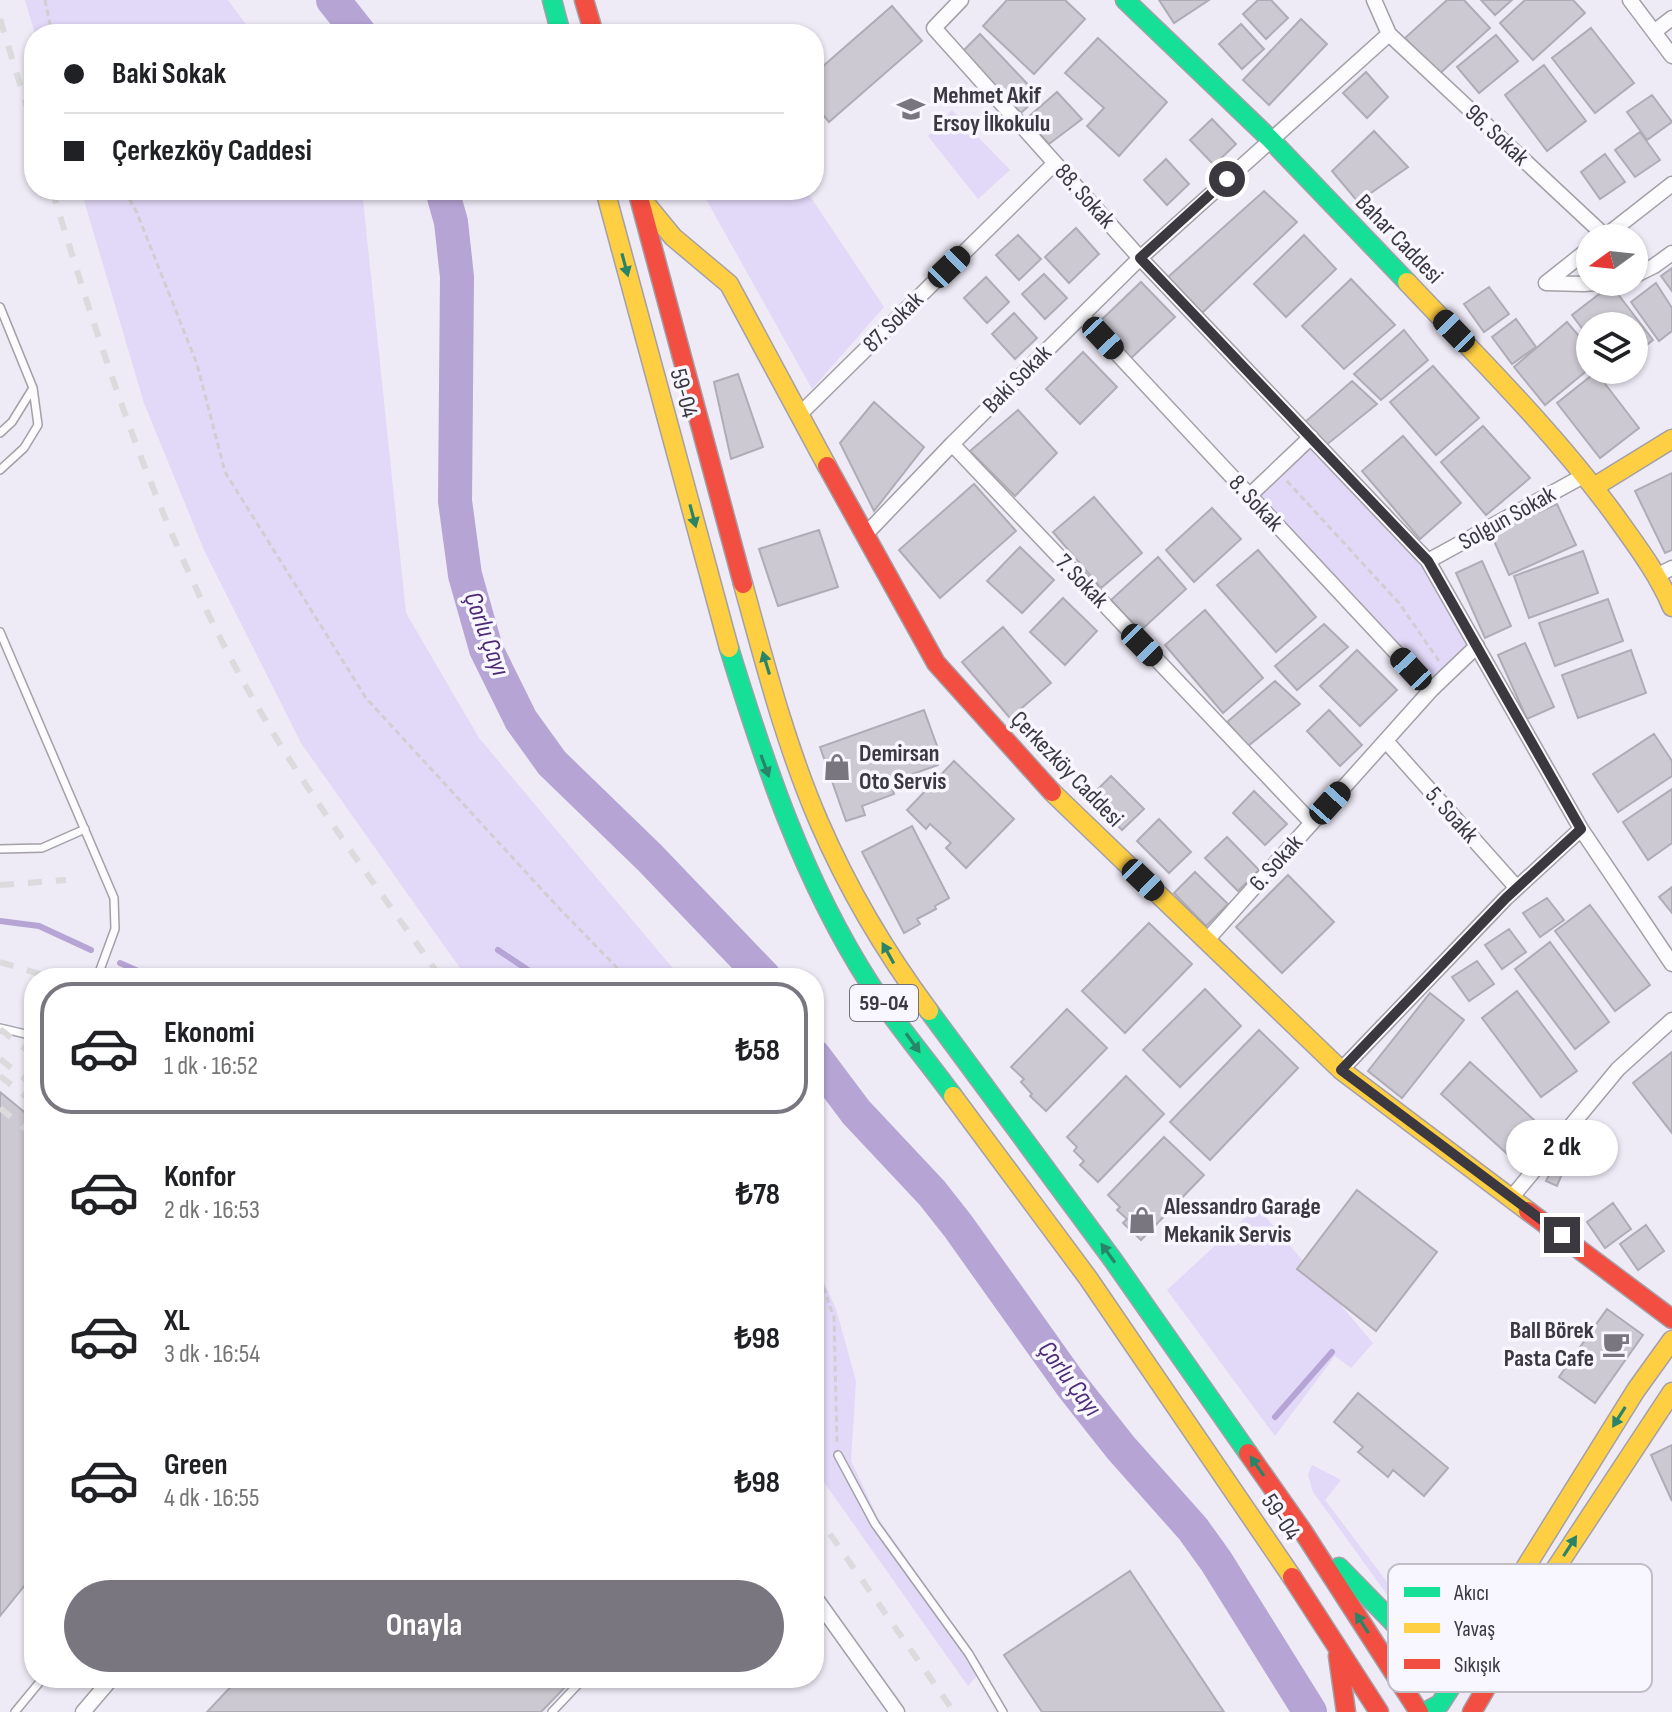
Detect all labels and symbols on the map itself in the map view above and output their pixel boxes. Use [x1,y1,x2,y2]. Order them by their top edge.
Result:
place label: Mehmet Akif Ersoy İlkokulu [933,81,1050,138]
school or university icon: Mehmet Akif Ersoy İlkokulu [896,94,926,124]
street label: 96. Sokak [1459,98,1535,172]
street label: 88. Sokak [1048,158,1122,234]
route start [1209,161,1245,197]
street label: Bahar Caddesi [1349,188,1449,290]
north arrow [1576,224,1648,296]
car [923,242,975,292]
one-way arrow [619,254,632,278]
street label: 87. Sokak [857,286,929,358]
car [1429,305,1479,357]
car [1078,312,1128,364]
street label: Baki Sokak [977,339,1057,419]
street label: 59-04 [664,365,704,421]
street label: 8. Sokak [1223,469,1289,537]
street label: Solgun Sokak [1454,480,1560,556]
one-way arrow [687,505,700,529]
street label: 7. Sokak [1049,548,1115,614]
water label: Çorlu Çayı [457,588,515,680]
car [1117,619,1167,671]
car [1386,643,1436,695]
one-way arrow [759,651,772,675]
street label: Çerkezköy Caddesi [1005,705,1129,833]
place label: Demirsan Oto Servis [859,739,946,796]
shop icon: Demirsan Oto Servis [822,752,852,782]
one-way arrow [760,754,772,778]
car [1305,777,1355,829]
street label: 5. Soakk [1419,781,1485,849]
street label: 6. Sokak [1243,829,1309,897]
car [1117,855,1169,905]
one-way arrow [881,942,895,964]
road number: 59-04 [850,985,918,1021]
one-way arrow [905,1033,921,1054]
callout: 2 dk [1506,1119,1618,1175]
place label: Alessandro Garage Mekanik Servis [1163,1192,1321,1249]
shop icon: Alessandro Garage Mekanik Servis [1127,1205,1157,1235]
route end [1544,1217,1580,1253]
one-way arrow [1100,1242,1116,1264]
place label: Ball Börek Pasta Cafe [1504,1316,1594,1373]
cafe icon: Ball Börek Pasta Cafe [1601,1329,1631,1359]
water label: Çorlu Çayı [1031,1335,1108,1423]
one-way arrow [1612,1406,1627,1427]
one-way arrow [1250,1456,1266,1476]
street label: 59-04 [1255,1488,1307,1546]
one-way arrow [1562,1535,1577,1557]
legend [1388,1564,1652,1692]
text: Akıcı [1453,1580,1489,1607]
one-way arrow [1355,1612,1369,1634]
text: Yavaş [1454,1616,1495,1643]
text: Sıkışık [1454,1652,1501,1679]

